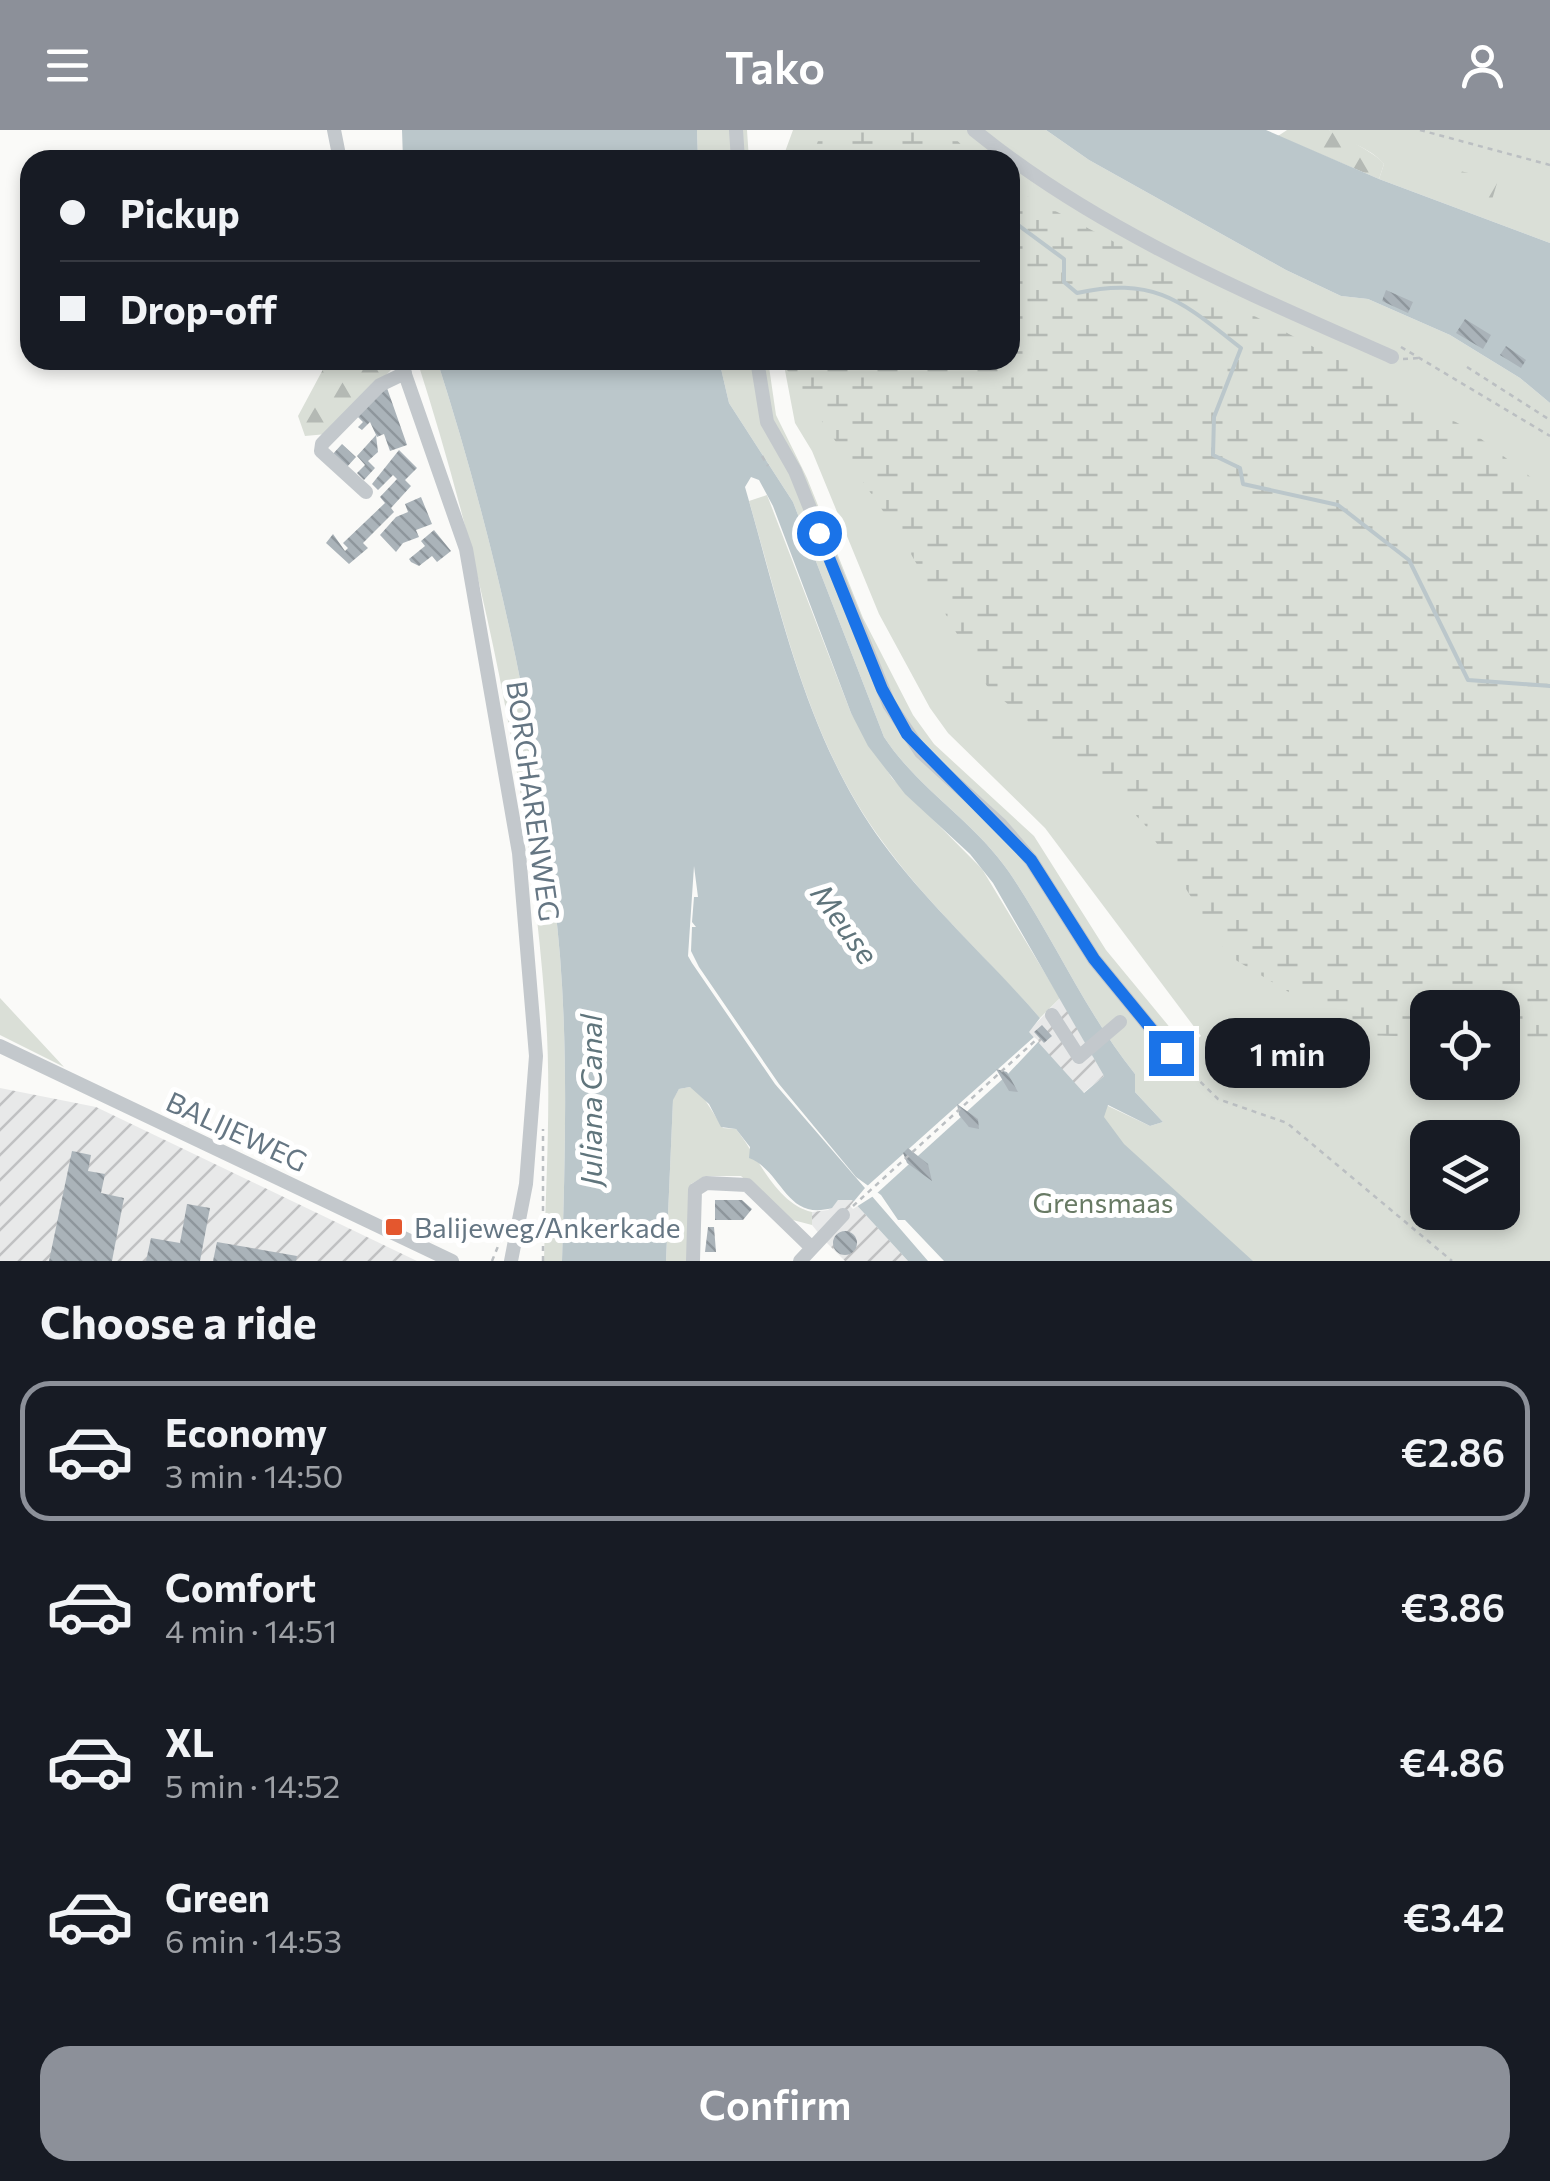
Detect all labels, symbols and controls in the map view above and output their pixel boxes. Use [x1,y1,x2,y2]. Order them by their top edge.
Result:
icon: menu [40,38,95,93]
text: Tako [725,38,825,93]
icon: person [1455,38,1510,93]
text: Pickup [120,189,240,236]
text: Drop-off [120,285,277,332]
route start [797,511,842,556]
street label: BORGHARENWEG [500,679,568,923]
water label: Meuse [804,875,888,971]
map controls [1410,990,1520,1230]
button: locate [1410,990,1520,1100]
water label: Juliana Canal [571,1013,608,1189]
callout: 1 min [1206,1018,1371,1088]
route end [1149,1031,1194,1076]
text: 1 min [1250,1033,1325,1073]
street label: BALIJEWEG [161,1084,313,1178]
button: layers [1410,1120,1520,1230]
park label: Grensmaas [1032,1185,1174,1219]
place label: Balijeweg/Ankerkade [414,1210,681,1244]
marker: Balijeweg/Ankerkade [383,1216,405,1238]
text: Choose a ride [40,1293,317,1348]
icon: car [45,1406,135,1496]
text: Economy [165,1408,327,1455]
text: €2.86 [1401,1428,1505,1475]
text: 3 min · 14:50 [165,1455,343,1495]
icon: car [45,1561,135,1651]
text: Comfort [165,1563,316,1610]
text: €3.86 [1401,1583,1505,1630]
text: 4 min · 14:51 [165,1610,337,1650]
icon: car [45,1716,135,1806]
text: XL [165,1718,214,1765]
text: €4.86 [1400,1738,1505,1785]
text: 5 min · 14:52 [165,1765,340,1805]
icon: car [45,1871,135,1961]
text: Green [165,1873,270,1920]
text: €3.42 [1403,1893,1505,1940]
text: 6 min · 14:53 [165,1920,342,1960]
button: Confirm [40,2046,1510,2161]

